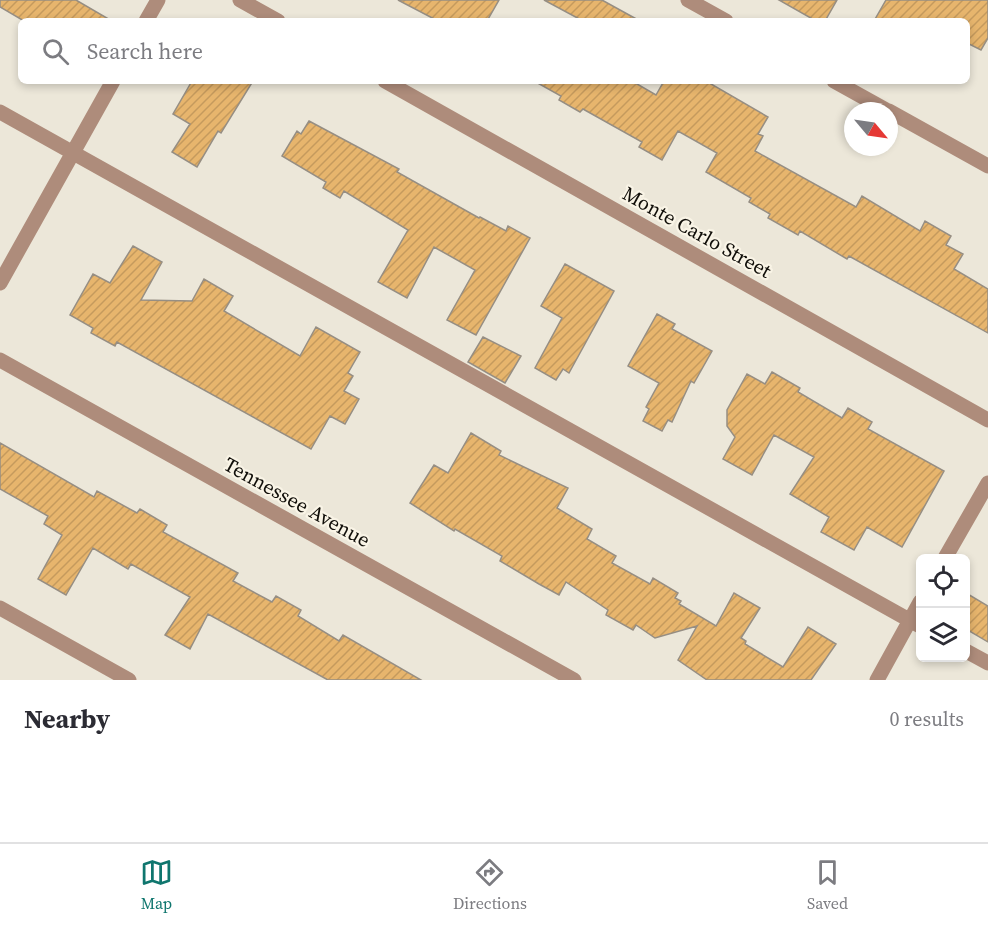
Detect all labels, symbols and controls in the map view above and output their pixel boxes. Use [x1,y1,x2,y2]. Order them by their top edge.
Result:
search box [18,18,970,84]
icon: search [39,35,72,68]
text: Search here [87,36,203,66]
north arrow [844,102,898,156]
street label: Monte Carlo Street [618,179,777,285]
street label: Tennessee Avenue [219,450,375,554]
map controls [916,554,970,662]
button: locate [916,554,970,608]
button: layers [916,608,970,662]
text: Nearby [24,701,110,737]
text: 0 results [889,705,964,733]
tab: Map [140,856,173,914]
tab: Directions [453,856,527,914]
tab: Saved [807,856,848,914]

